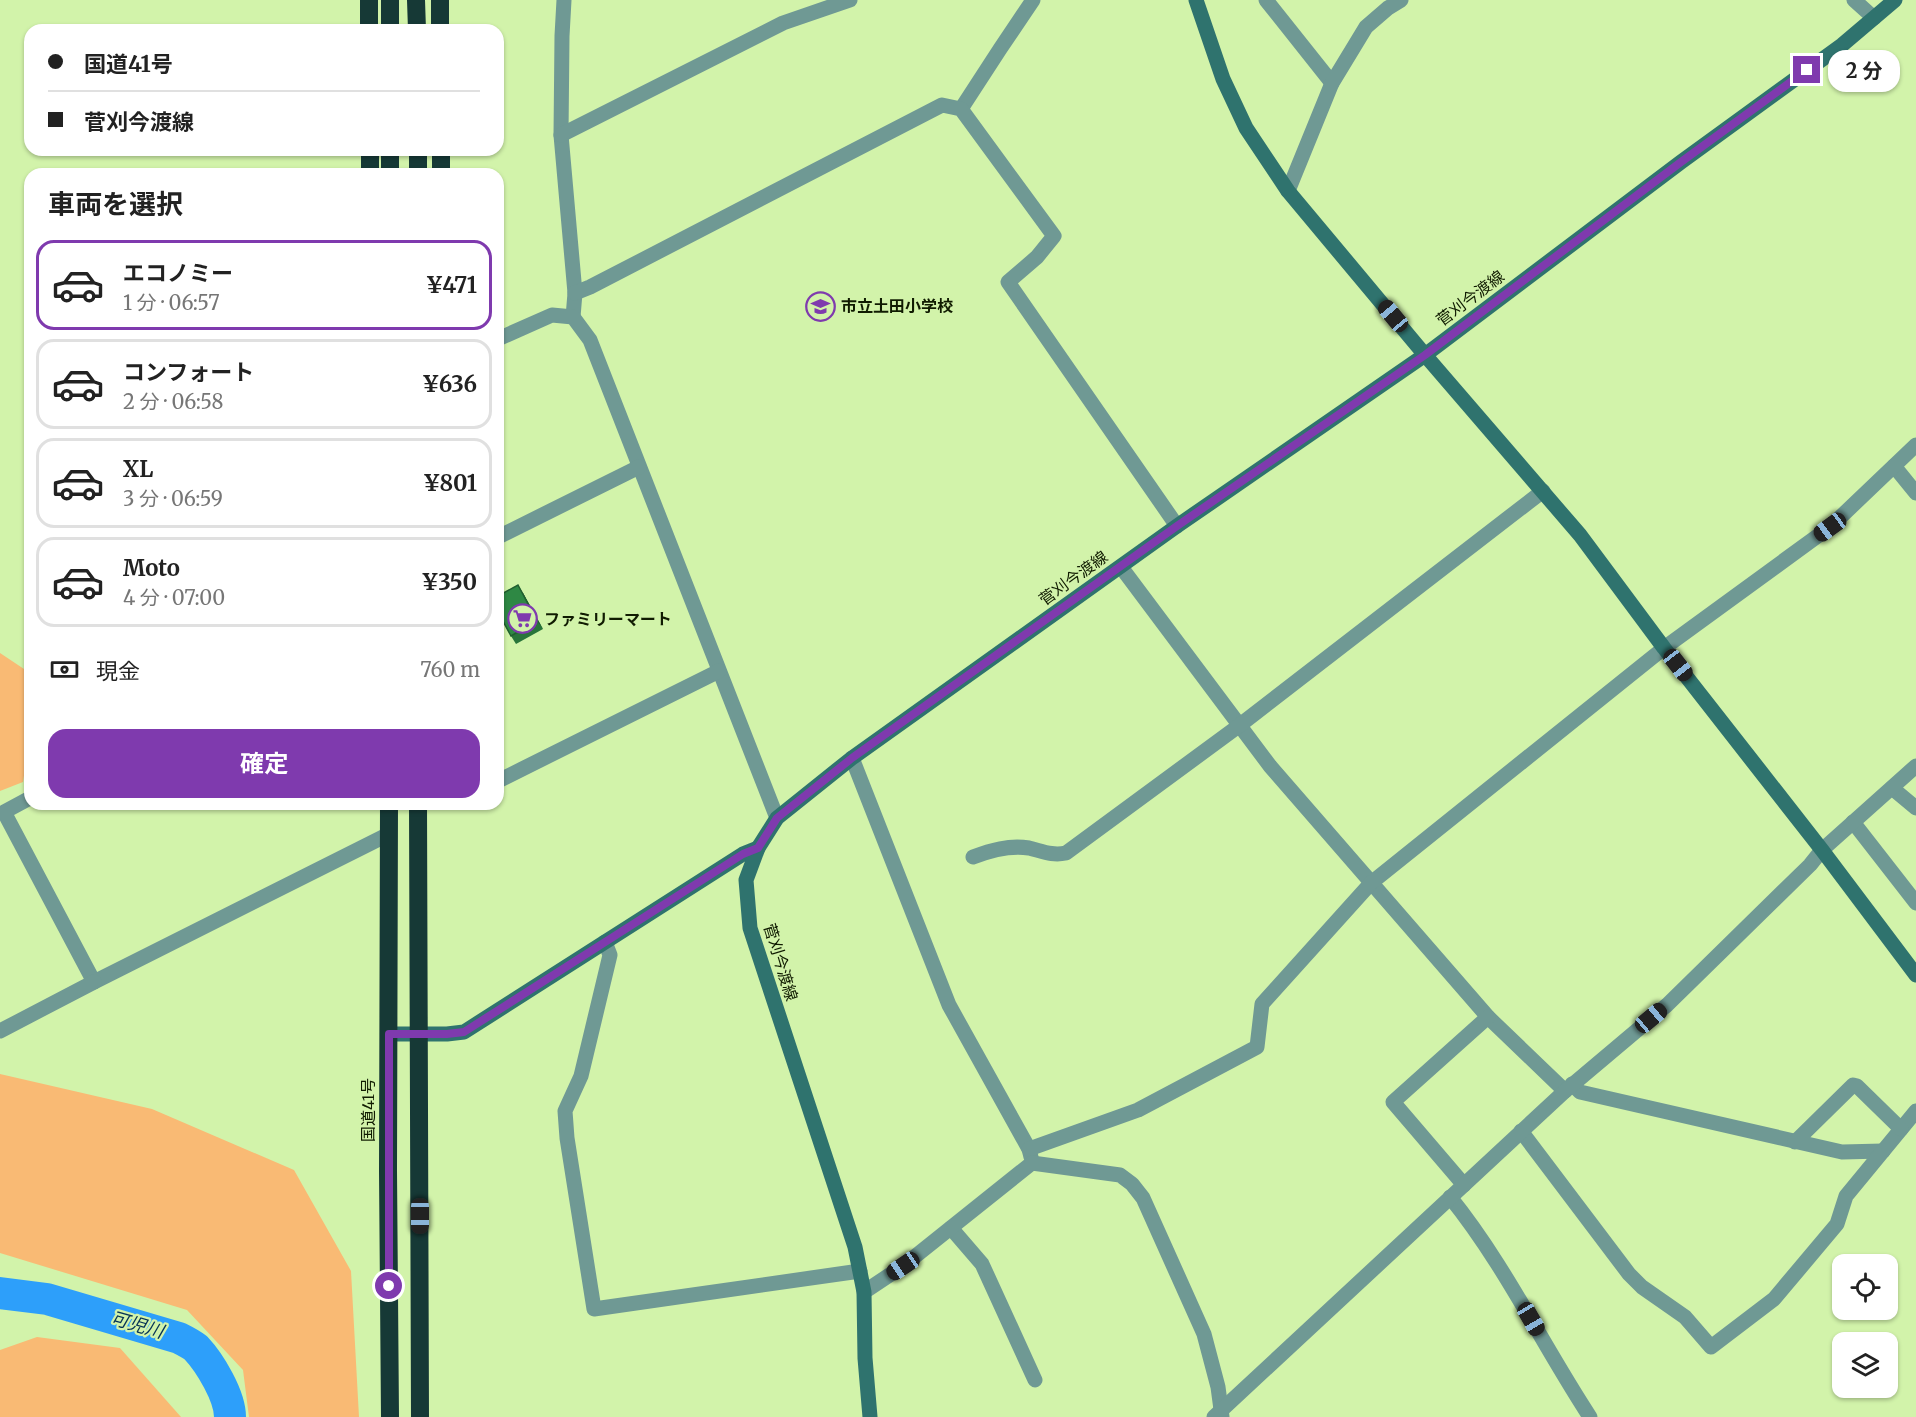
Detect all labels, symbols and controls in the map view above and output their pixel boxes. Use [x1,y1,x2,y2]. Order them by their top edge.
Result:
callout: 2 分 [1828,49,1900,91]
text: 国道41号 [84,50,173,78]
route end [1793,56,1820,83]
text: 2 分 [1846,58,1882,83]
text: 菅刈今渡線 [84,108,194,136]
text: 車両を選択 [48,187,183,221]
icon: car [51,258,105,312]
text: エコノミー [123,259,233,287]
street label: 菅刈今渡線 [1432,266,1508,330]
text: ¥471 [426,271,477,299]
text: 1 分 · 06:57 [123,290,220,315]
school or university icon: 市立土田小学校 [804,290,836,322]
place label: 市立土田小学校 [841,296,953,316]
car [1375,296,1411,336]
icon: car [51,357,105,411]
text: コンフォート [123,358,254,386]
text: ¥636 [422,370,477,398]
text: 2 分 · 06:58 [123,389,223,414]
text: XL [123,455,153,483]
icon: car [51,456,105,510]
text: ¥801 [423,469,477,497]
text: 3 分 · 06:59 [123,486,223,511]
car [1810,509,1850,545]
street label: 菅刈今渡線 [1035,546,1111,610]
text: Moto [123,554,180,582]
icon: car [51,555,105,609]
text: ¥350 [421,568,477,596]
text: 4 分 · 07:00 [123,585,225,610]
supermarket icon: ファミリーマート [507,603,539,635]
place label: ファミリーマート [544,609,672,629]
car [1660,645,1696,685]
icon: cash [48,653,81,686]
text: 現金 [96,657,140,685]
text: 760 m [420,657,480,682]
button: 確定 [48,729,480,798]
street label: 菅刈今渡線 [760,921,802,1003]
car [1631,1000,1671,1036]
street label: 国道41号 [358,1078,378,1142]
car [411,1198,429,1234]
car [883,1248,923,1284]
map controls [1832,1254,1898,1398]
button: locate [1832,1254,1898,1320]
route start [375,1272,402,1299]
car [1514,1299,1548,1339]
water label: 可児川 [108,1306,168,1344]
button: layers [1832,1332,1898,1398]

